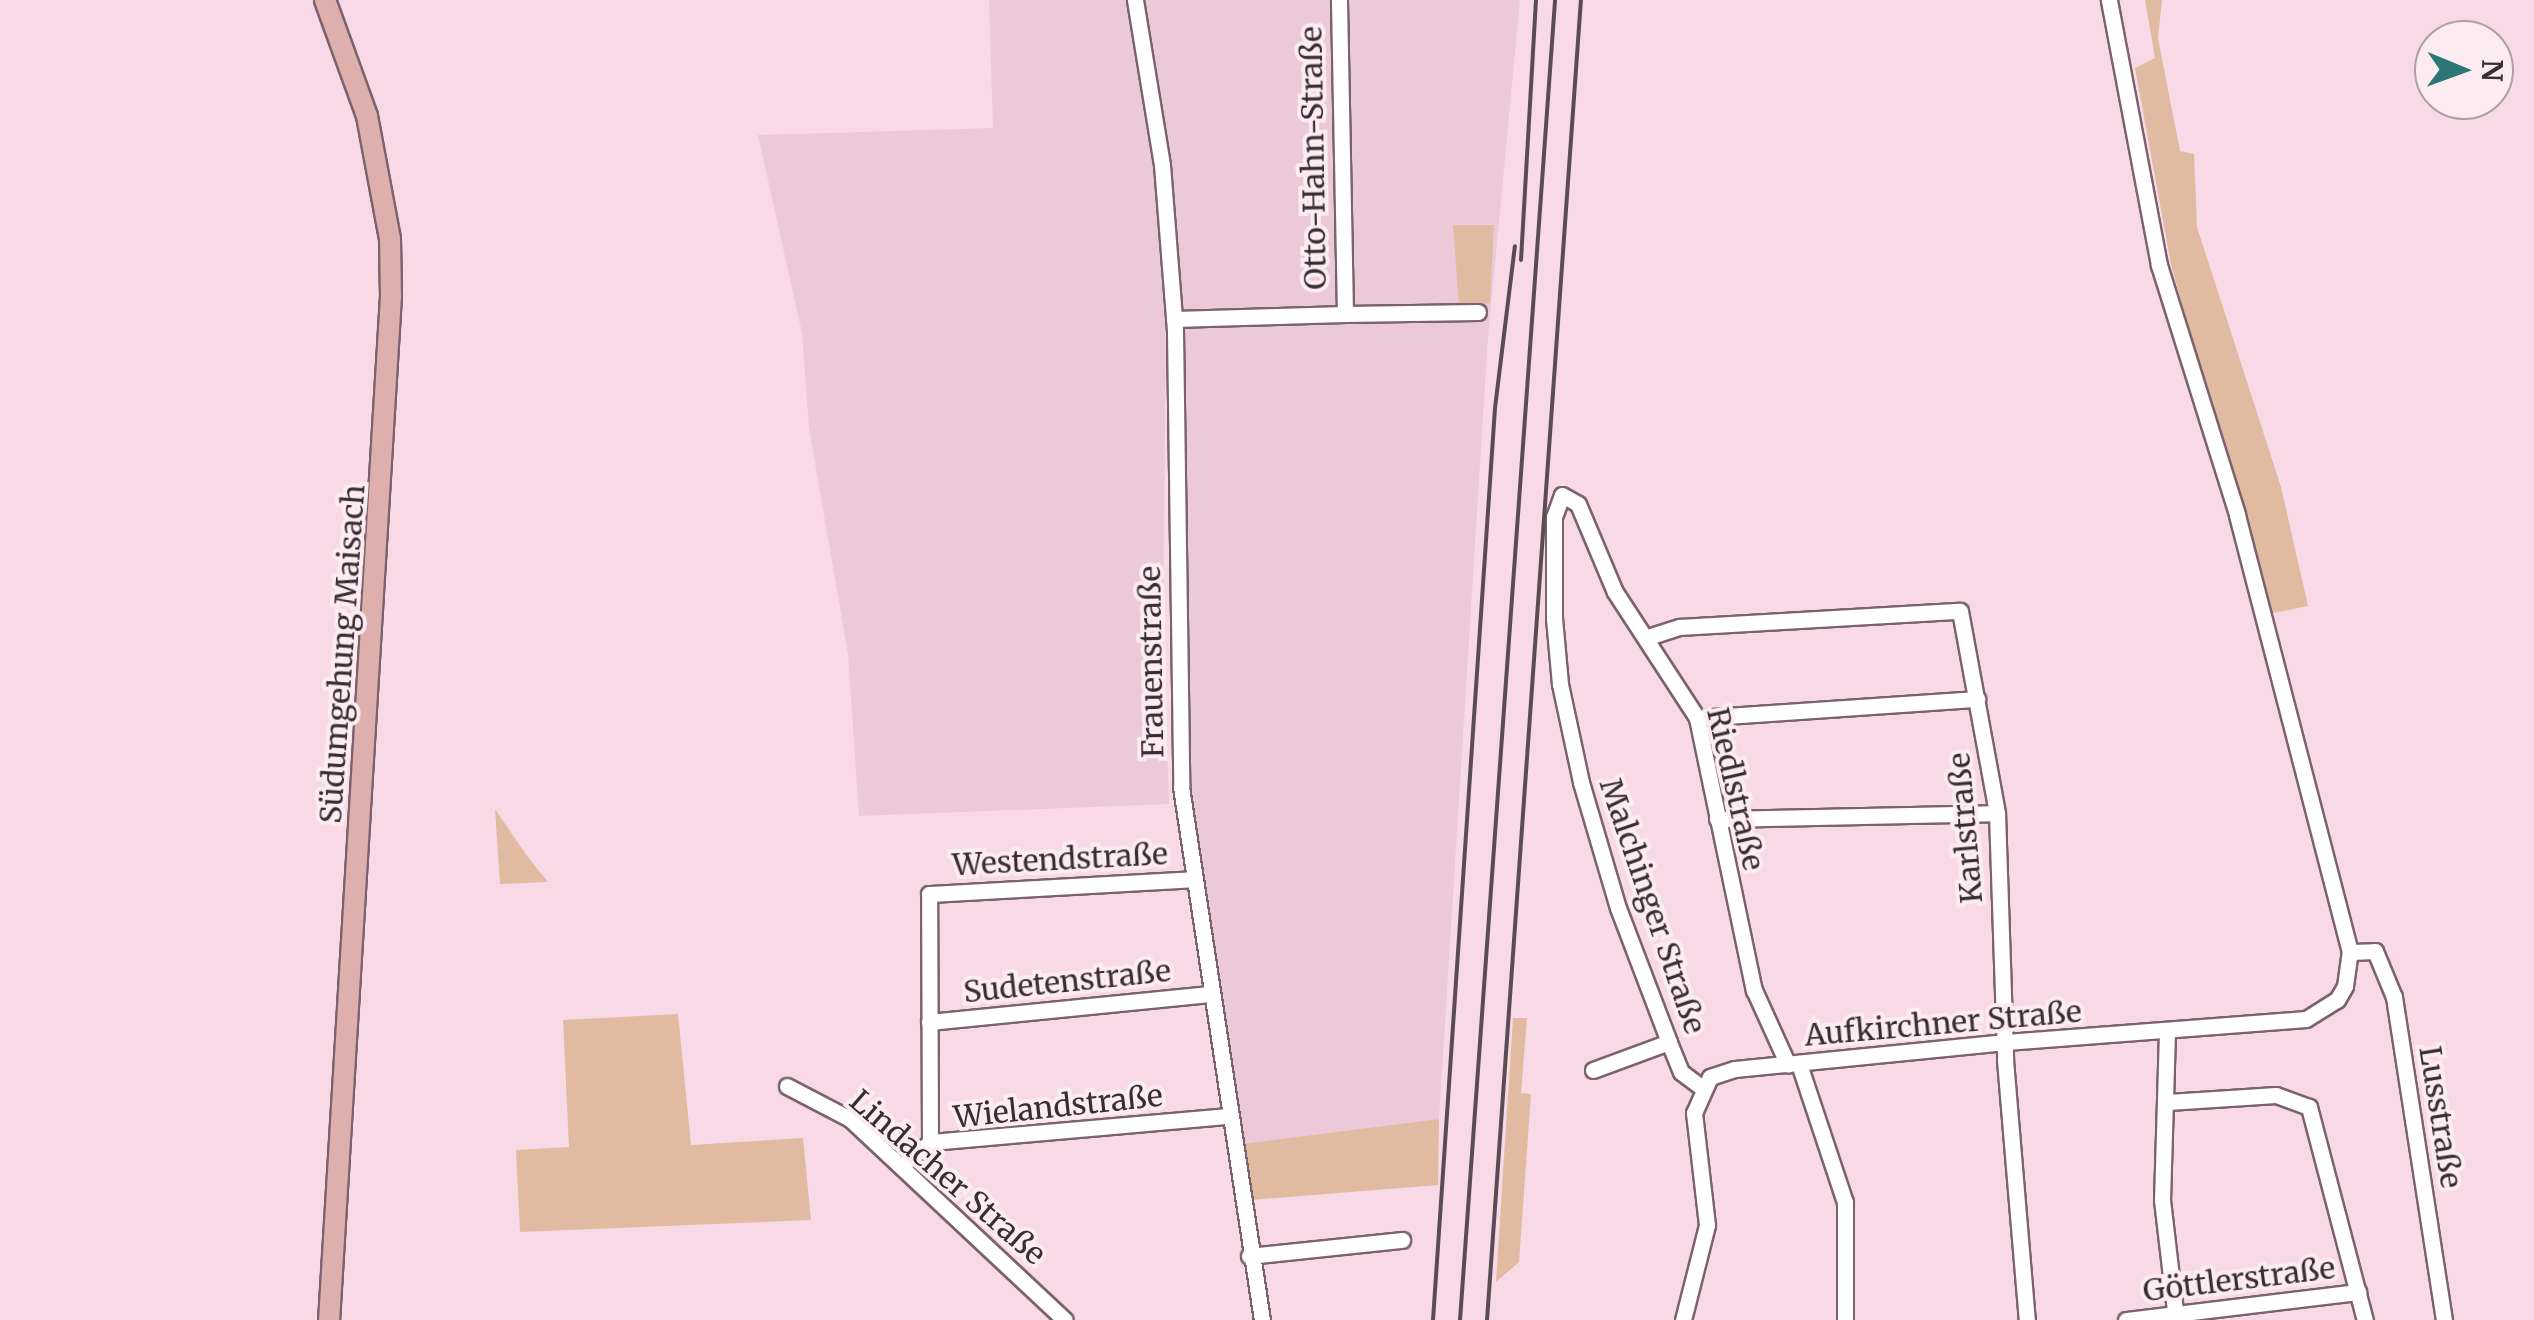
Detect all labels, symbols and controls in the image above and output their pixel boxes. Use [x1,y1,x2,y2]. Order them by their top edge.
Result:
north arrow [2414,20,2514,120]
street label: Otto-Hahn-Straße [1293,26,1333,290]
text: N [2474,59,2510,82]
street label: Südumgehung Maisach [312,483,372,825]
street label: Frauenstraße [1131,566,1171,758]
street label: Riedlstraße [1700,704,1772,874]
street label: Karlstraße [1940,751,1990,905]
street label: Malchinger Straße [1592,774,1714,1038]
street label: Westendstraße [951,835,1169,883]
street label: Sudetenstraße [962,952,1172,1010]
street label: Aufkirchner Straße [1803,993,2083,1053]
street label: Lusstraße [2412,1044,2470,1190]
street label: Wielandstraße [952,1077,1164,1135]
street label: Lindacher Straße [843,1082,1053,1272]
street label: Göttlerstraße [2141,1249,2337,1309]

